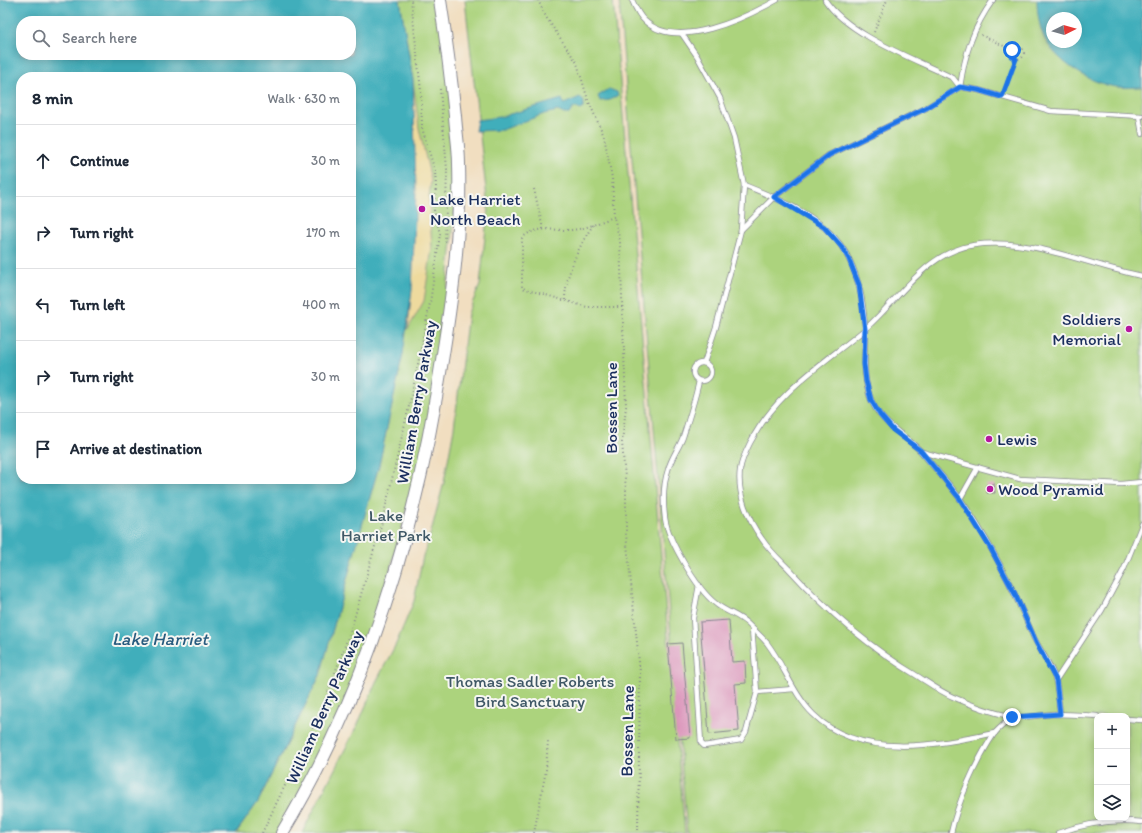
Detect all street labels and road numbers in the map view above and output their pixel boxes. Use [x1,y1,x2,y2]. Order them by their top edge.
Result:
street label: William Berry Parkway [392,319,440,485]
street label: Bossen Lane [601,362,621,454]
street label: William Berry Parkway [281,627,367,787]
street label: Bossen Lane [616,685,638,777]

